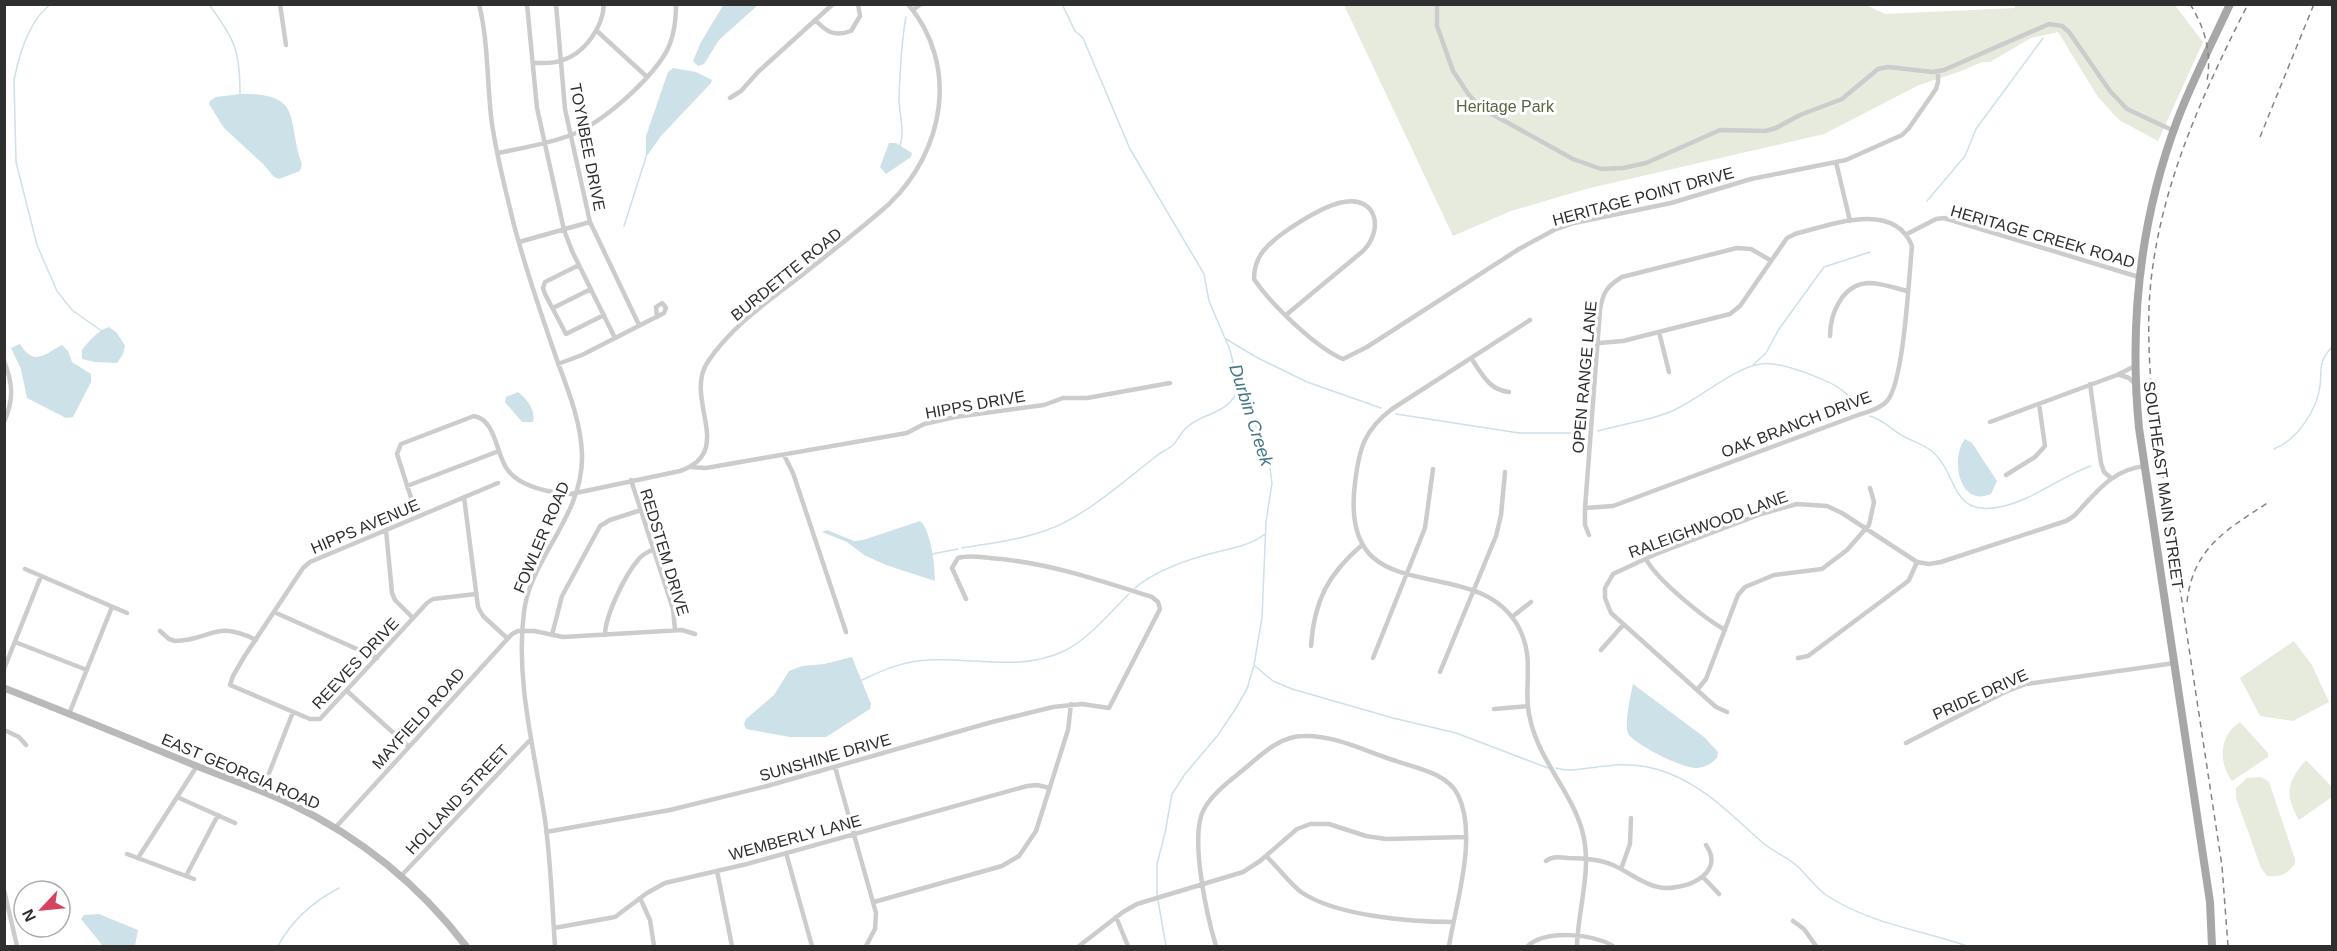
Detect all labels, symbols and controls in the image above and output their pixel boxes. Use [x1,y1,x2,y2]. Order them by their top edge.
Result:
street label: TOYNBEE DRIVE [567,82,608,212]
park label: Heritage Park [1456,98,1555,115]
street label: HERITAGE POINT DRIVE [1551,164,1736,229]
street label: HERITAGE CREEK ROAD [1949,202,2137,271]
street label: BURDETTE ROAD [728,225,845,324]
street label: OPEN RANGE LANE [1569,300,1600,454]
water label: Durbin Creek [1225,361,1277,469]
street label: SOUTHEAST MAIN STREET [2141,380,2187,590]
street label: HIPPS DRIVE [924,387,1026,422]
street label: OAK BRANCH DRIVE [1719,388,1874,461]
street label: FOWLER ROAD [510,479,573,595]
street label: REDSTEM DRIVE [637,487,692,618]
street label: RALEIGHWOOD LANE [1626,488,1790,561]
street label: HIPPS AVENUE [308,496,422,557]
street label: REEVES DRIVE [309,614,402,712]
street label: MAYFIELD ROAD [369,665,468,772]
street label: PRIDE DRIVE [1930,666,2030,723]
street label: EAST GEORGIA ROAD [159,730,323,813]
street label: SUNSHINE DRIVE [757,731,893,784]
street label: HOLLAND STREET [402,741,513,857]
street label: WEMBERLY LANE [727,812,863,863]
north arrow [12,879,72,939]
text: N [19,906,39,924]

